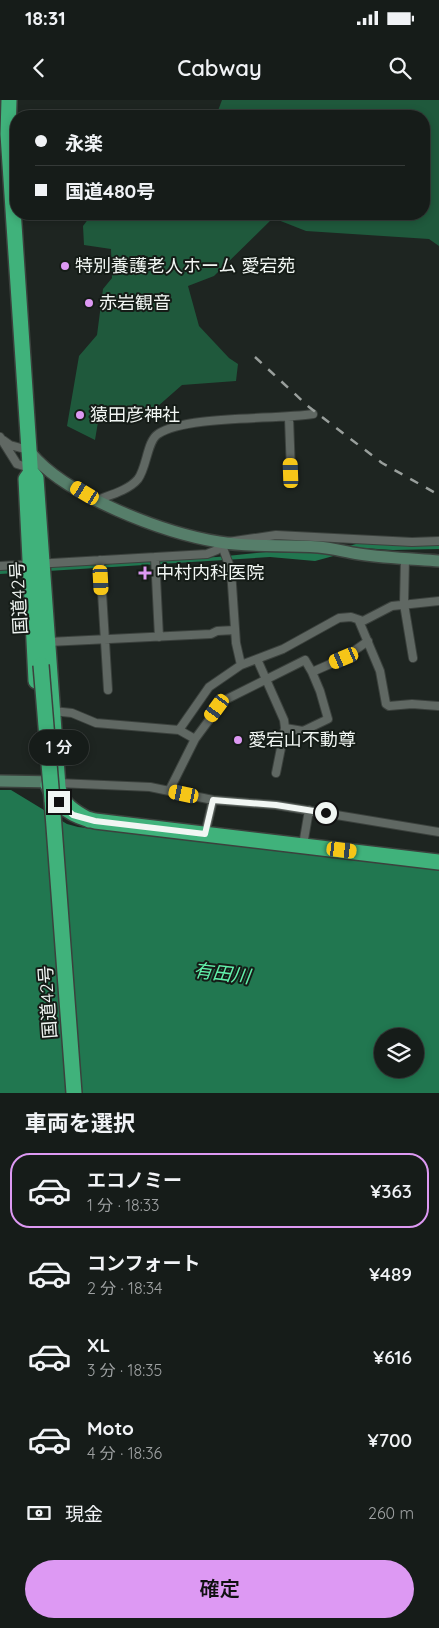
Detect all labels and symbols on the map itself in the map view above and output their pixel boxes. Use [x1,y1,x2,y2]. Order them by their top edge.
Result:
place label: 特別養護老人ホーム 愛宕苑 [75,254,295,277]
marker: 特別養護老人ホーム 愛宕苑 [59,260,71,272]
place label: 赤岩観音 [99,291,171,314]
marker: 赤岩観音 [83,297,95,309]
place label: 猿田彦神社 [90,403,180,426]
marker: 猿田彦神社 [74,409,86,421]
car [282,458,299,488]
car [68,479,101,507]
street label: 国道42号 [5,561,32,635]
place label: 中村内科医院 [156,561,264,584]
car [92,565,109,595]
marker: 中村内科医院 [138,566,152,580]
car [327,645,360,671]
car [202,691,231,725]
place label: 愛宕山不動尊 [248,728,356,751]
callout: 1 分 [29,730,89,764]
marker: 愛宕山不動尊 [232,734,244,746]
car [167,784,200,804]
route end [48,791,70,813]
route start [315,802,337,824]
car [326,841,357,859]
water label: 有田川 [192,958,254,989]
street label: 国道42号 [33,965,62,1039]

